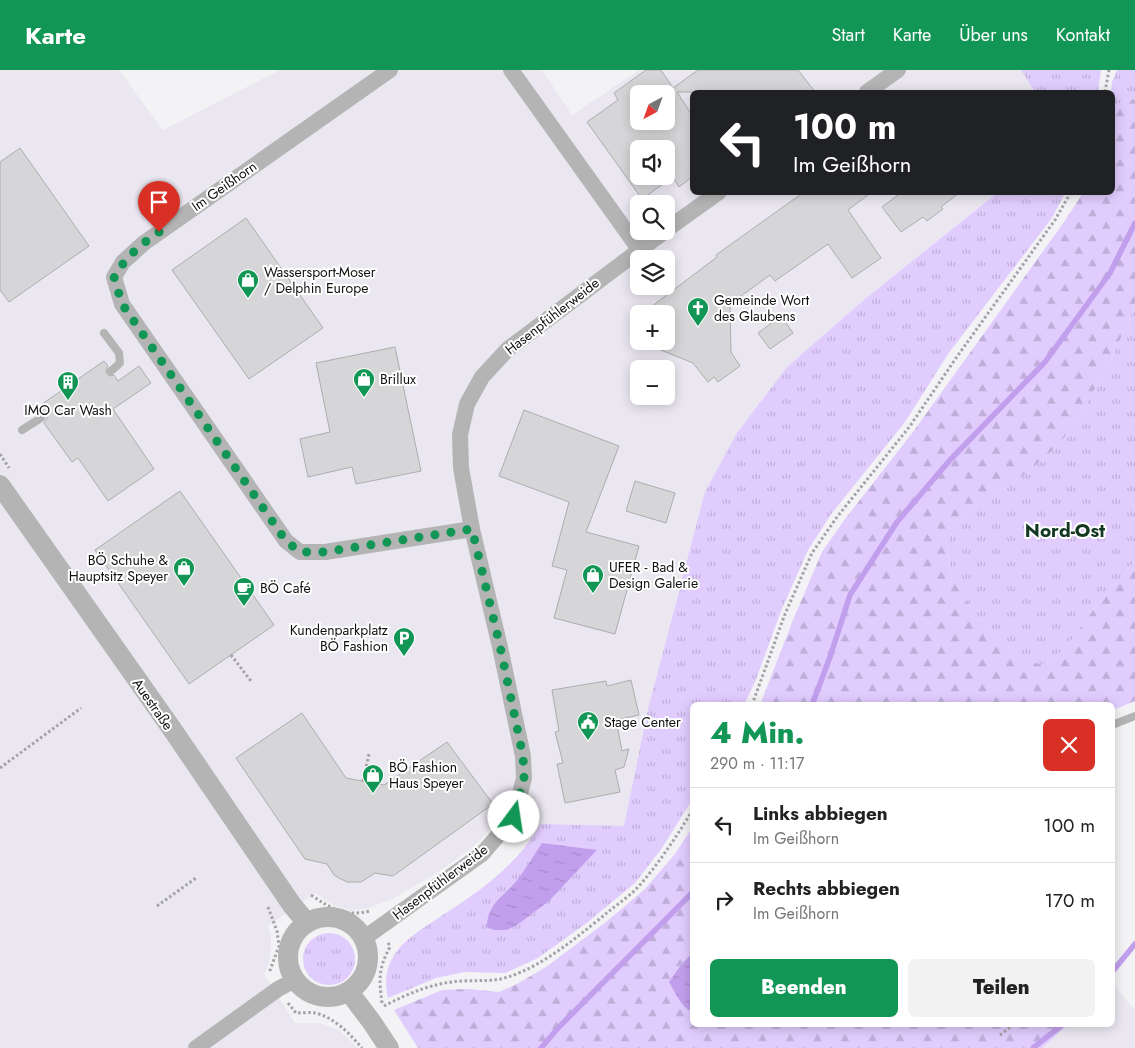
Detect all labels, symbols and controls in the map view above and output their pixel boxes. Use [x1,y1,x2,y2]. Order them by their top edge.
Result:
text: Karte [25,18,86,53]
text: Start [831,22,865,48]
text: Karte [893,22,931,48]
text: Über uns [959,22,1028,48]
text: Kontakt [1056,22,1110,48]
north arrow [630,85,675,130]
map controls [630,85,675,405]
text: 100 m [793,102,896,152]
icon: left [710,110,775,175]
button: sound [630,140,675,185]
text: Im Geißhorn [793,148,911,180]
street label: Im Geißhorn [187,156,261,216]
pin [138,181,180,232]
icon: arrive [145,188,173,216]
button: search [630,195,675,240]
button: layers [630,250,675,295]
place label: Wassersport-Moser / Delphin Europe [264,262,376,298]
shop icon: Wassersport-Moser / Delphin Europe [236,268,260,299]
street label: Hasenpfühlerweide [501,273,603,359]
place label: Gemeinde Wort des Glaubens [714,290,810,326]
church icon: Gemeinde Wort des Glaubens [686,296,710,327]
button: + [630,305,675,350]
button: − [630,360,675,405]
shop icon: Brillux [352,367,376,398]
place label: Brillux [380,369,416,389]
building icon: IMO Car Wash [56,370,80,401]
place label: IMO Car Wash [24,400,112,420]
district label: Nord-Ost [1025,517,1105,544]
place label: BÖ Schuhe & Hauptsitz Speyer [69,550,169,586]
shop icon: BÖ Schuhe & Hauptsitz Speyer [172,556,196,587]
place label: UFER - Bad & Design Galerie [609,557,698,593]
shop icon: UFER - Bad & Design Galerie [581,563,605,594]
cafe icon: BÖ Café [232,576,256,607]
place label: BÖ Café [260,578,311,598]
place label: Kundenparkplatz BÖ Fashion [290,620,389,656]
parking icon: Kundenparkplatz BÖ Fashion [392,626,416,657]
street label: Auestraße [128,674,178,734]
public building icon: Stage Center [576,710,600,741]
text: 4 Min. [710,711,804,754]
place label: Stage Center [604,712,681,732]
button: close [1043,719,1095,771]
text: 290 m · 11:17 [710,752,804,775]
place label: BÖ Fashion Haus Speyer [389,757,464,793]
shop icon: BÖ Fashion Haus Speyer [361,763,385,794]
position arrow [487,790,539,842]
text: Links abbiegen [753,800,888,827]
icon: left [710,811,738,839]
text: 100 m [1043,812,1095,839]
text: Im Geißhorn [753,827,839,850]
street label: Hasenpfühlerweide [388,840,492,924]
text: Rechts abbiegen [753,875,900,902]
icon: right [710,886,738,914]
text: 170 m [1045,887,1095,914]
text: Im Geißhorn [753,902,839,925]
button: Beenden [710,959,898,1017]
button: Teilen [908,959,1095,1017]

